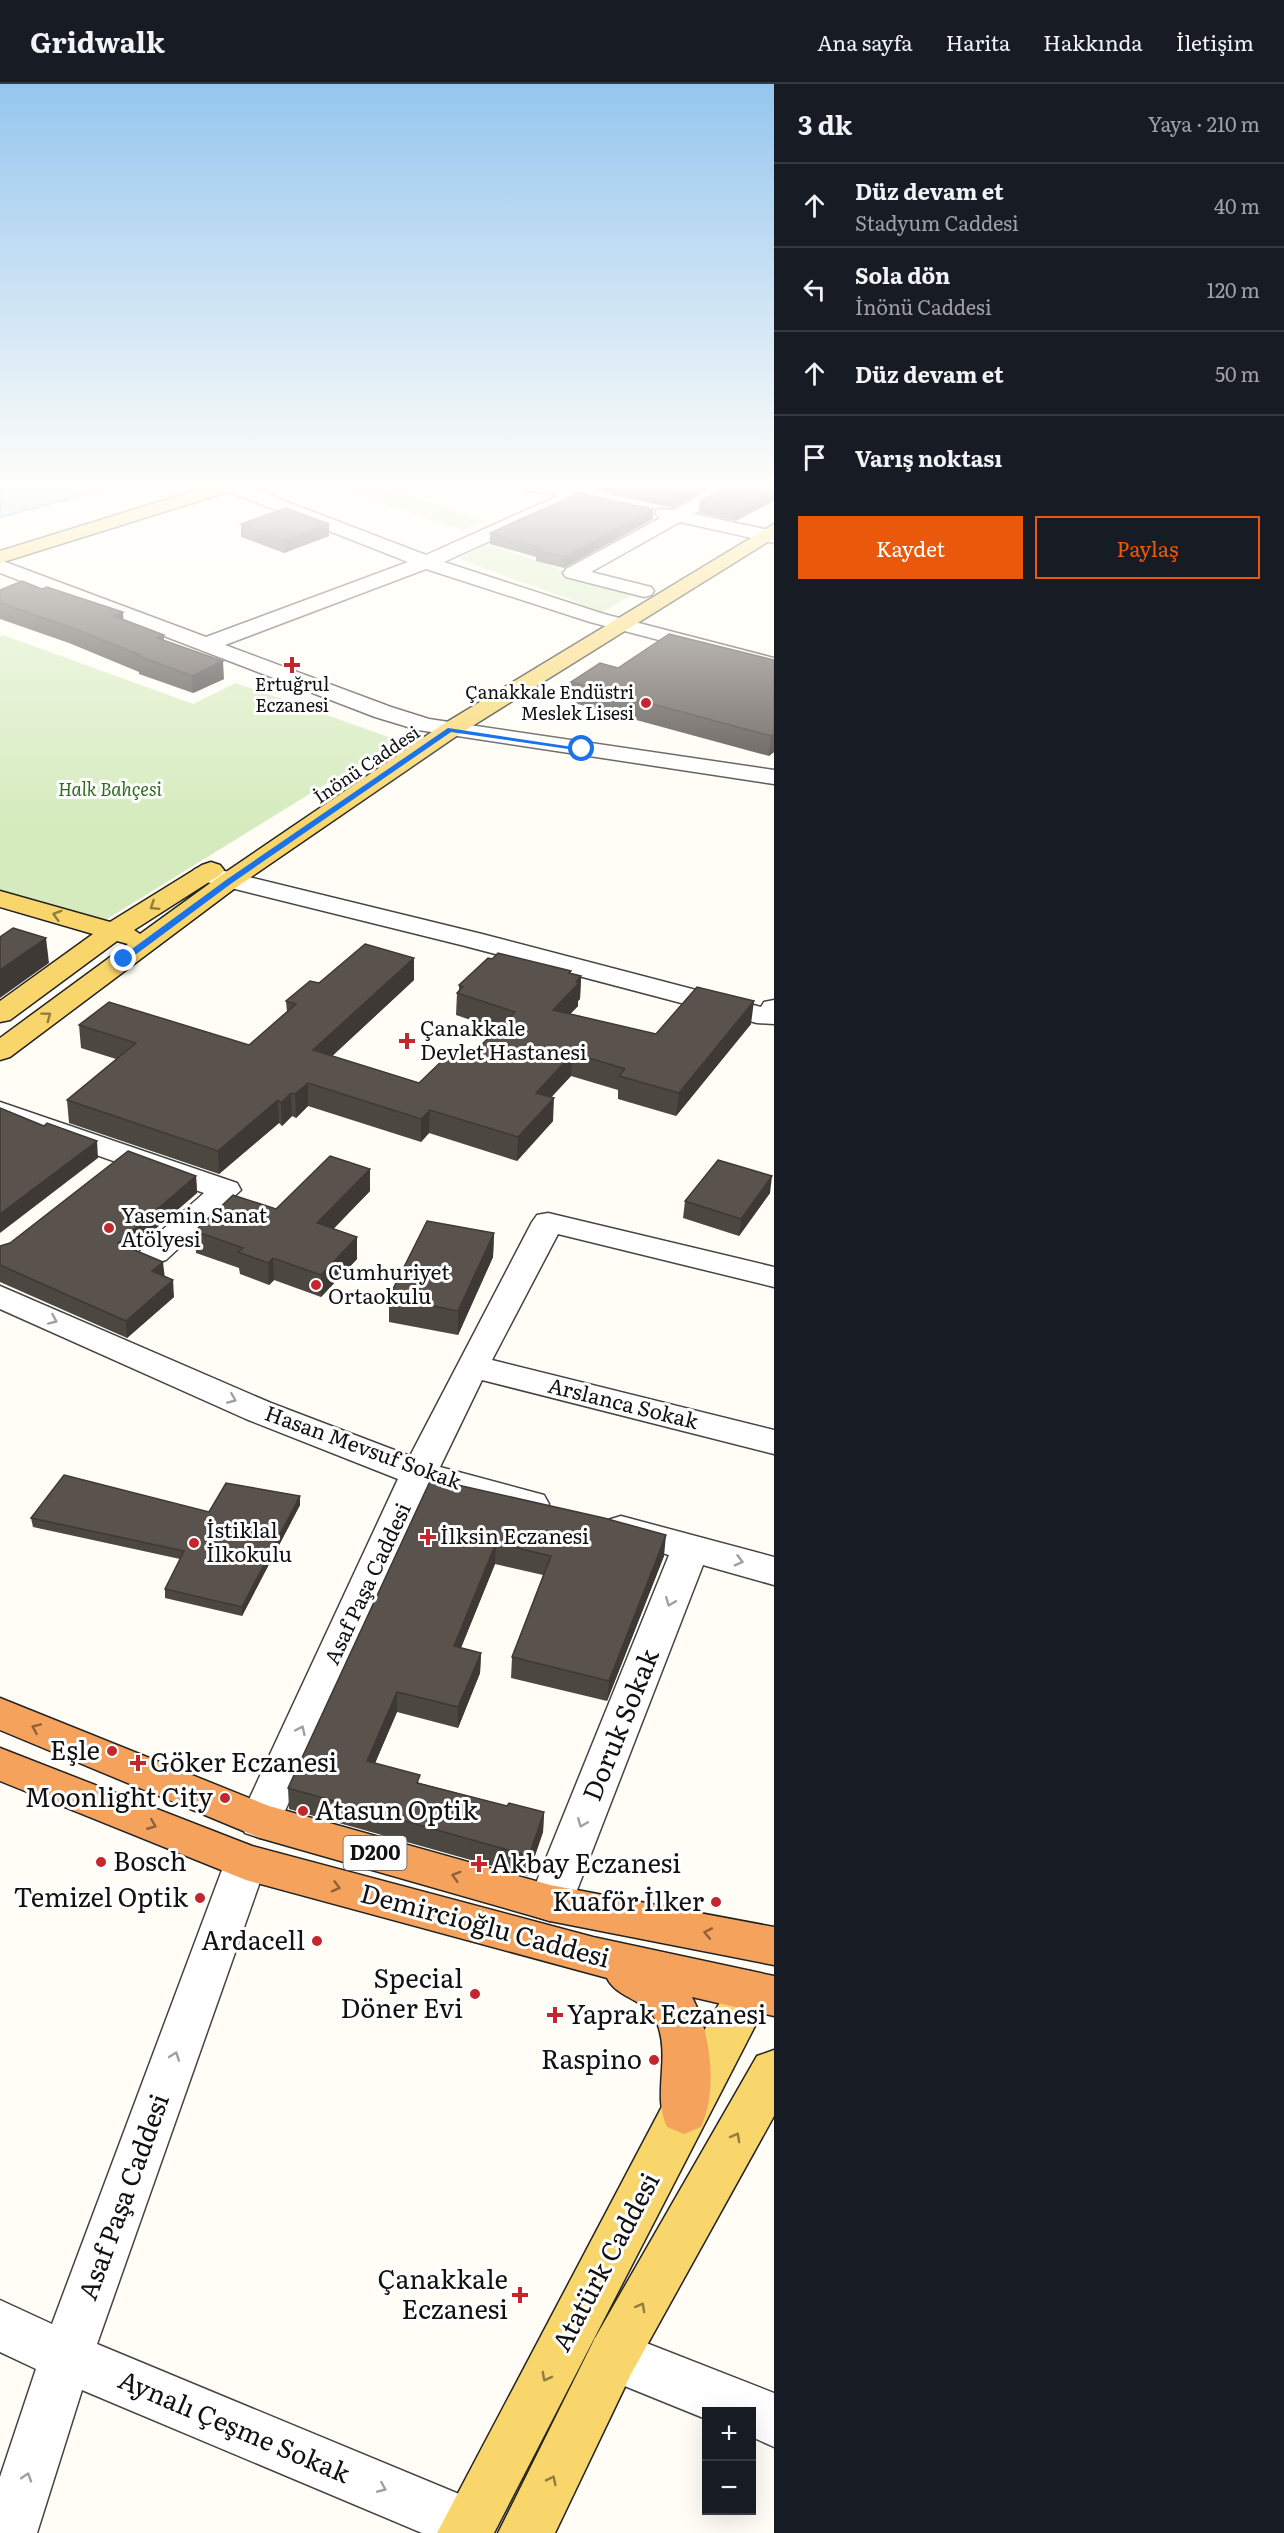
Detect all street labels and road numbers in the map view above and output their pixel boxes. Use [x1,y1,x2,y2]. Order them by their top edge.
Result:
street label: İnönü Caddesi [308,718,425,809]
street label: Arslanca Sokak [545,1368,702,1435]
street label: Hasan Mevsuf Sokak [261,1396,467,1496]
street label: Asaf Paşa Caddesi [315,1497,417,1669]
street label: Doruk Sokak [570,1641,667,1806]
road number: D200 [344,1836,406,1870]
street label: Demircioğlu Caddesi [357,1872,615,1976]
street label: Asaf Paşa Caddesi [66,2087,177,2305]
street label: Atatürk Caddesi [540,2164,668,2357]
street label: Aynalı Çeşme Sokak [113,2358,358,2492]

